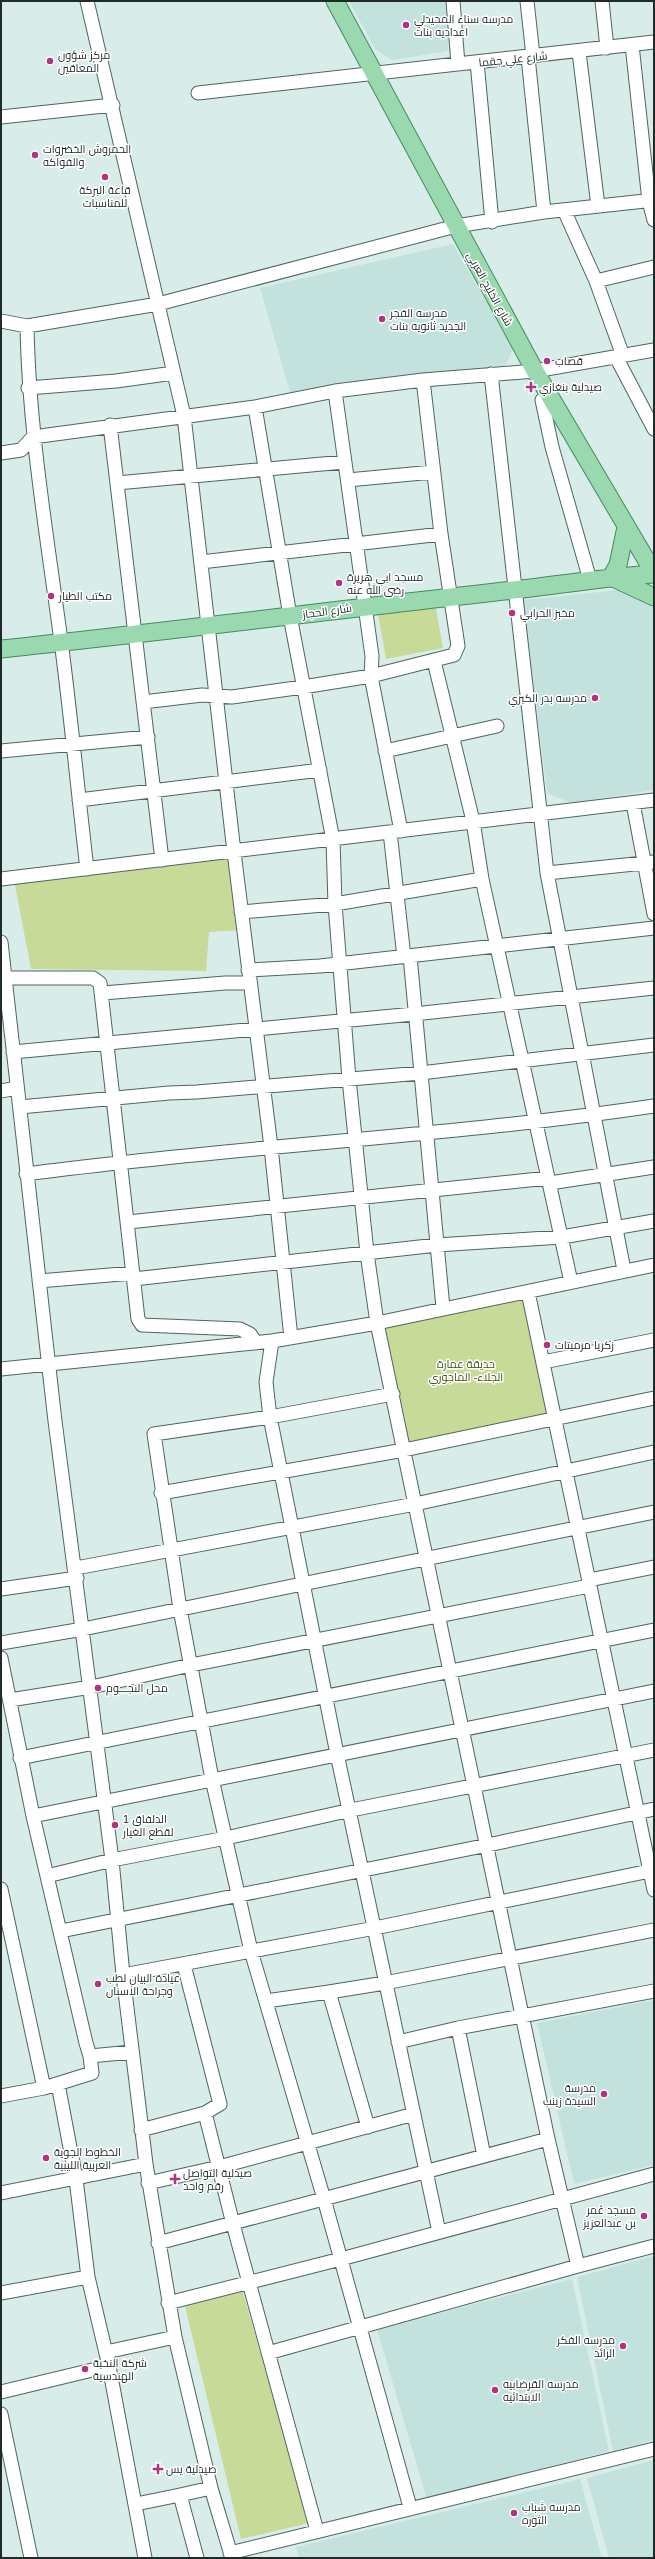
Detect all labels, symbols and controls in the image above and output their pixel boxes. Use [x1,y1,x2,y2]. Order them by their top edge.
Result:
place label: مدرسه سناء المحيدلي اعداديه بنات [414,13,513,38]
marker: مدرسه سناء المحيدلي اعداديه بنات [401,20,411,30]
place label: مركز شؤون المعاقين [58,49,110,75]
street label: شارع علي جقما [478,49,548,72]
marker: مركز شؤون المعاقين [45,56,55,66]
place label: الحمروش الخضروات والفواكه [43,143,131,169]
marker: الحمروش الخضروات والفواكه [30,150,40,160]
marker: قاعة البركة للمناسبات [100,172,110,182]
place label: قاعة البركة للمناسبات [79,184,131,209]
street label: شارع الخليج العربي [462,250,515,329]
place label: مدرسه الفجر الجديد ثانويه بنات [389,307,466,333]
marker: مدرسه الفجر الجديد ثانويه بنات [377,314,387,324]
place label: قصاب [555,355,583,367]
marker: قصاب [542,356,552,366]
place label: صيدلية بنغازي [539,381,602,396]
marker: صيدلية بنغازي [526,382,536,392]
place label: مسجد ابي هريرة رضى الله عنه [347,571,423,597]
marker: مسجد ابي هريرة رضى الله عنه [334,578,344,588]
place label: مكتب الطيار [58,590,112,603]
marker: مكتب الطيار [46,591,56,601]
street label: شارع الحجاز [301,602,353,623]
place label: مخبز الحرابي [520,607,575,622]
marker: مخبز الحرابي [507,608,517,618]
place label: مدرسه بدر الكبري [508,692,587,707]
marker: مدرسه بدر الكبري [590,693,600,703]
place label: زكريا مرميتات [555,1339,614,1352]
marker: زكريا مرميتات [542,1340,552,1350]
park label: حديقة عمارة الجلاء- الماجوري [429,1358,503,1386]
place label: محل النجـــوم [106,1682,168,1696]
marker: محل النجـــوم [93,1683,103,1693]
place label: الدلفاق 1 لقطع الغيار [122,1813,174,1840]
marker: الدلفاق 1 لقطع الغيار [110,1820,120,1830]
place label: عيادة البيان لطب وجراحة الاسنان [106,1972,180,1998]
marker: عيادة البيان لطب وجراحة الاسنان [93,1979,103,1989]
place label: مدرسة السيدة زينب [543,2082,596,2108]
marker: مدرسة السيدة زينب [599,2089,609,2099]
place label: الخطوط الجوية العربية الليبية [54,2146,121,2172]
marker: الخطوط الجوية العربية الليبية [41,2153,51,2163]
place label: صيدلية التواصل رقم واحد [183,2167,252,2194]
marker: صيدلية التواصل رقم واحد [170,2174,180,2184]
place label: مسجد عُمر بن عبدالعزيز [582,2204,636,2230]
marker: مسجد عُمر بن عبدالعزيز [639,2211,649,2221]
place label: مدرسه الفكر الرائد [556,2334,615,2360]
marker: مدرسه الفكر الرائد [618,2341,628,2351]
place label: شركة النخبة الهندسية [93,2357,147,2383]
marker: شركة النخبة الهندسية [80,2364,90,2374]
place label: مدرسه القرضابيه الابتدائيه [503,2378,578,2403]
marker: مدرسه القرضابيه الابتدائيه [490,2385,500,2395]
place label: صيدلية يس [166,2463,216,2476]
marker: صيدلية يس [153,2464,163,2474]
place label: مدرسه شباب الثوره [522,2501,581,2527]
marker: مدرسه شباب الثوره [509,2508,519,2518]

